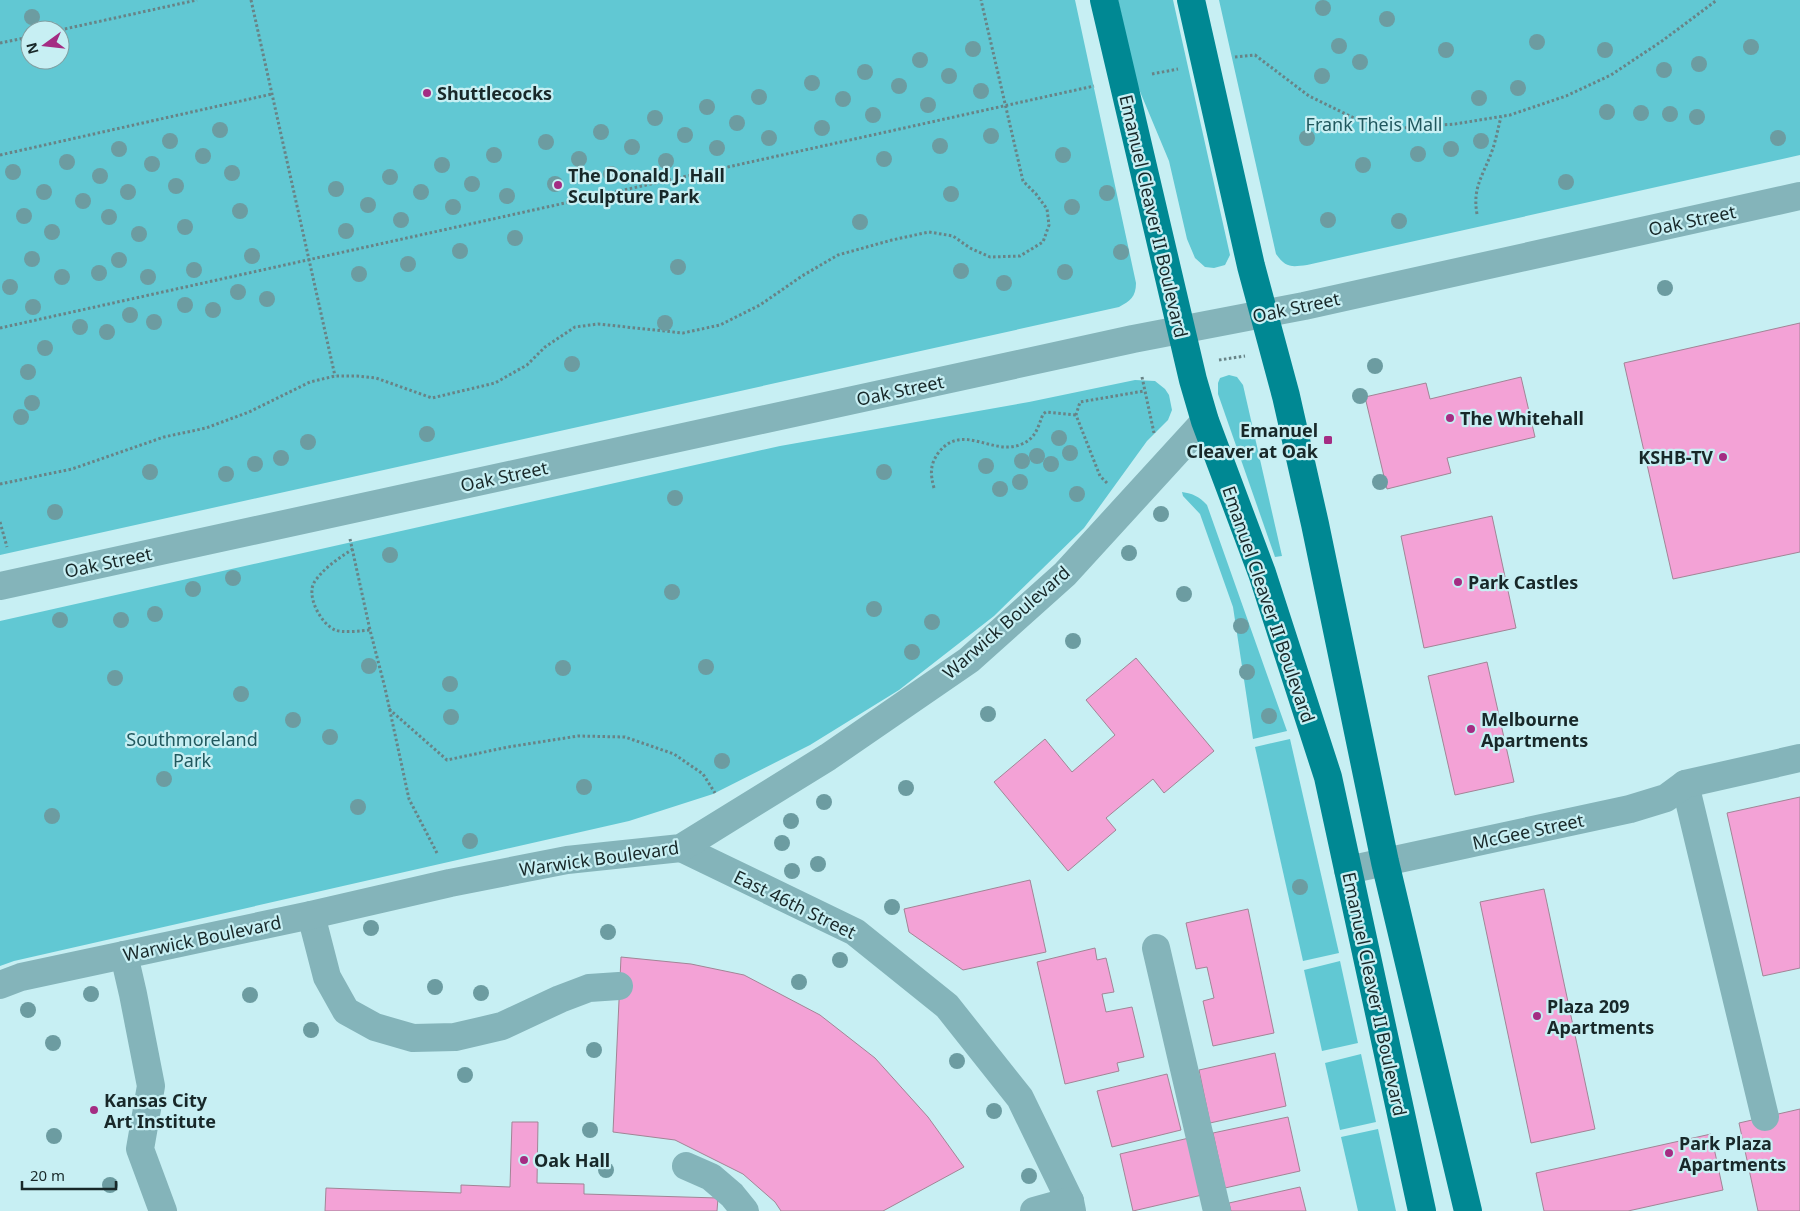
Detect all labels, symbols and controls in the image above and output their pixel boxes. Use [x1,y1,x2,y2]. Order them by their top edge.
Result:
north arrow [20,20,70,70]
text: N [21,41,43,56]
place label: Shuttlecocks [437,81,552,105]
marker: Shuttlecocks [421,87,433,99]
street label: Emanuel Cleaver II Boulevard [1114,92,1194,340]
park label: Frank Theis Mall [1306,112,1442,136]
place label: The Donald J. Hall Sculpture Park [568,163,725,208]
marker: The Donald J. Hall Sculpture Park [552,179,564,191]
street label: Oak Street [1646,199,1738,241]
street label: Oak Street [1250,286,1342,328]
street label: Oak Street [854,369,946,411]
place label: The Whitehall [1460,406,1584,430]
marker: The Whitehall [1444,412,1456,424]
place label: Emanuel Cleaver at Oak [1186,418,1319,463]
marker: Emanuel Cleaver at Oak [1322,434,1334,446]
place label: KSHB-TV [1638,445,1713,469]
marker: KSHB-TV [1717,451,1729,463]
street label: Oak Street [458,455,550,497]
street label: Emanuel Cleaver II Boulevard [1217,482,1321,726]
street label: Oak Street [62,541,154,583]
street label: Warwick Boulevard [937,560,1075,684]
place label: Park Castles [1468,570,1578,594]
marker: Park Castles [1452,576,1464,588]
place label: Melbourne Apartments [1481,707,1588,752]
marker: Melbourne Apartments [1465,723,1477,735]
park label: Southmoreland Park [126,727,258,772]
street label: McGee Street [1470,807,1586,855]
street label: Warwick Boulevard [518,835,680,881]
street label: East 46th Street [730,864,861,944]
street label: Emanuel Cleaver II Boulevard [1337,870,1413,1118]
street label: Warwick Boulevard [121,910,283,966]
place label: Plaza 209 Apartments [1547,994,1654,1039]
marker: Plaza 209 Apartments [1531,1010,1543,1022]
place label: Kansas City Art Institute [104,1088,216,1133]
marker: Kansas City Art Institute [88,1104,100,1116]
place label: Park Plaza Apartments [1679,1131,1786,1176]
marker: Park Plaza Apartments [1663,1147,1675,1159]
place label: Oak Hall [534,1148,610,1172]
marker: Oak Hall [518,1154,530,1166]
scale bar [22,1158,116,1190]
text: 20 m [30,1165,65,1185]

